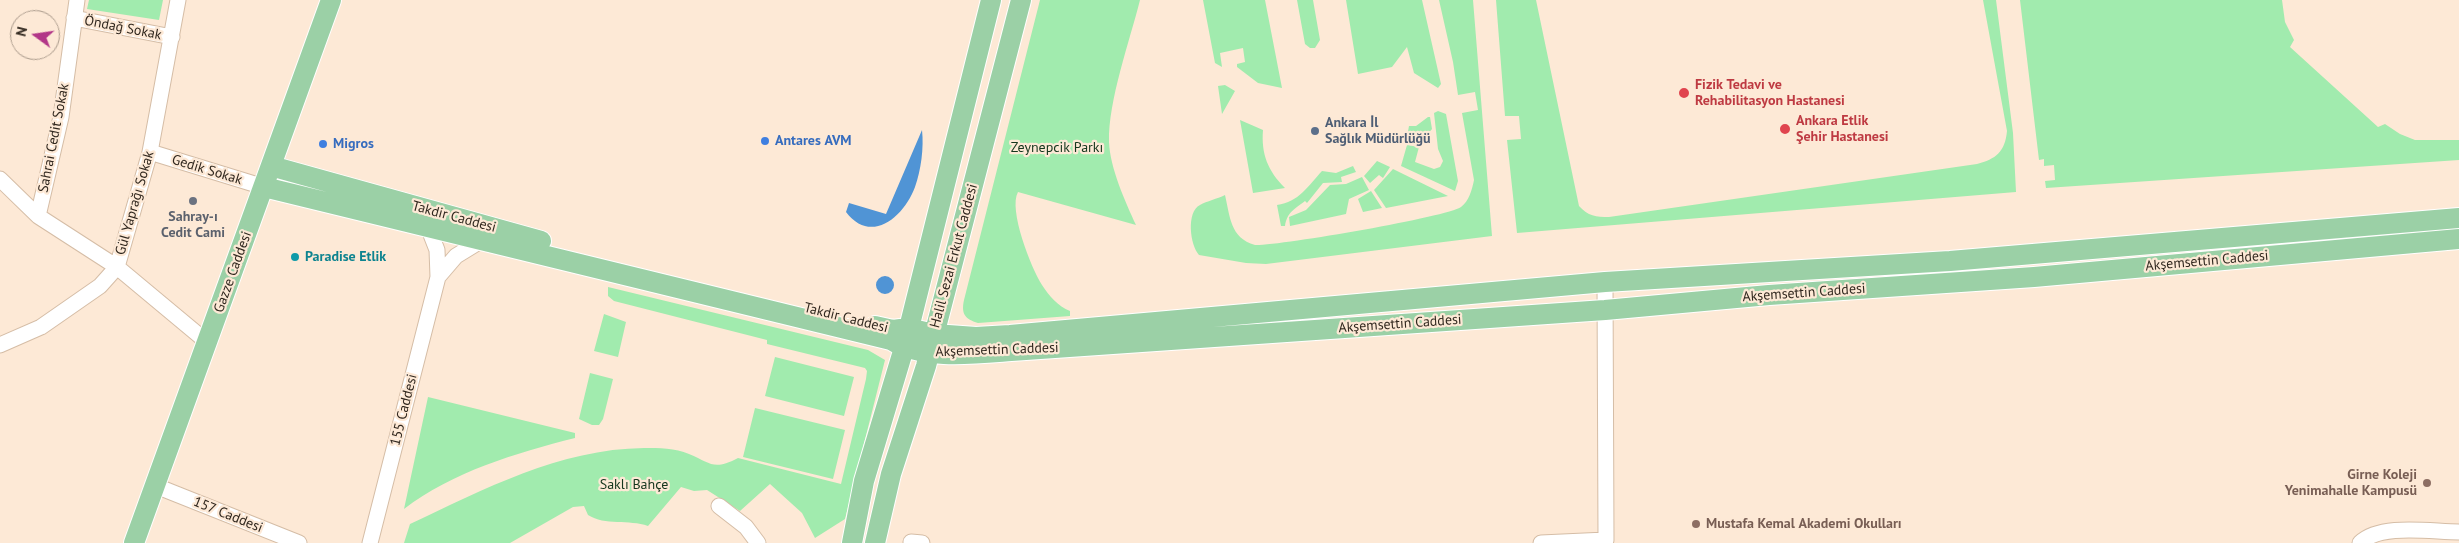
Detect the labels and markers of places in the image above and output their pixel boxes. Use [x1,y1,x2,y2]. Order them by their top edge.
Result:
place label: Fizik Tedavi ve Rehabilitasyon Hastanesi [1695,77,1845,110]
marker: Fizik Tedavi ve Rehabilitasyon Hastanesi [1677,86,1691,100]
place label: Ankara Etlik Şehir Hastanesi [1796,113,1889,146]
place label: Ankara İl Sağlık Müdürlüğü [1325,115,1431,148]
marker: Ankara Etlik Şehir Hastanesi [1778,122,1792,136]
marker: Ankara İl Sağlık Müdürlüğü [1309,125,1321,137]
place label: Antares AVM [775,133,852,149]
marker: Antares AVM [759,135,771,147]
place label: Migros [333,136,374,152]
marker: Migros [317,138,329,150]
marker: Sahray-ı Cedit Cami [187,195,199,207]
place label: Sahray-ı Cedit Cami [161,209,225,242]
place label: Paradise Etlik [305,249,386,265]
marker: Paradise Etlik [289,251,301,263]
place label: Girne Koleji Yenimahalle Kampusü [2285,467,2417,500]
marker: Girne Koleji Yenimahalle Kampusü [2421,477,2433,489]
place label: Mustafa Kemal Akademi Okulları [1706,516,1902,532]
marker: Mustafa Kemal Akademi Okulları [1690,518,1702,530]

